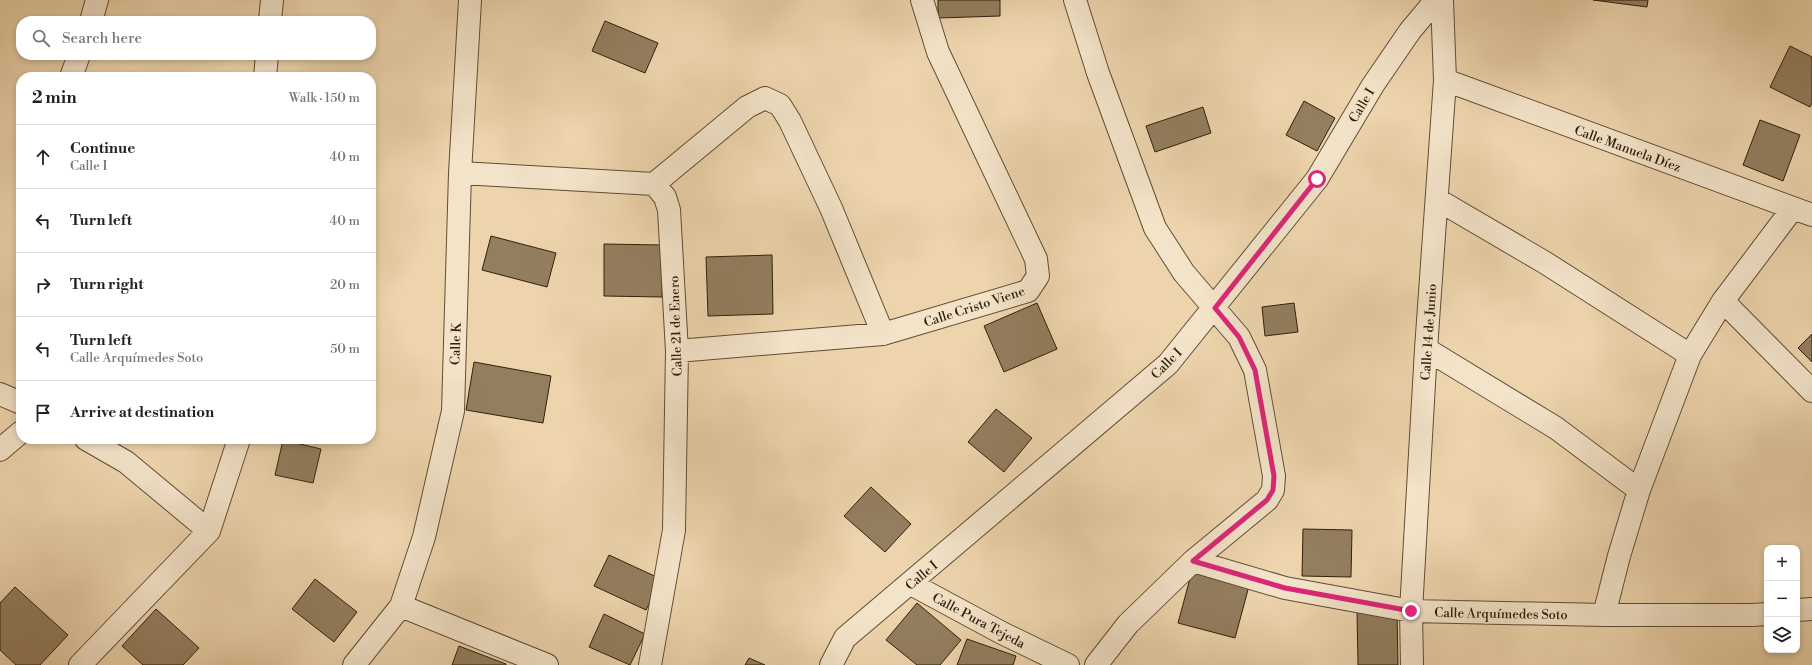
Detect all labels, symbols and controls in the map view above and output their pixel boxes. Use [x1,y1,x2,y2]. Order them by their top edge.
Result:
search box [16,16,376,60]
icon: search [30,27,52,49]
text: Search here [62,29,142,48]
street label: Calle I [1345,85,1378,126]
text: 2 min [32,87,77,109]
text: Walk · 150 m [289,90,360,106]
street label: Calle Manuela Díez [1572,122,1683,176]
text: Continue [70,139,135,158]
icon: ahead [32,146,54,168]
text: 40 m [330,149,360,165]
text: Calle I [70,158,107,174]
route start [1308,170,1326,188]
icon: left [32,210,54,232]
text: Turn left [70,211,132,230]
text: 40 m [330,213,360,229]
icon: right [32,274,54,296]
text: Turn right [70,275,144,294]
street label: Calle 21 de Enero [666,275,686,377]
text: 20 m [330,277,360,293]
street label: Calle Cristo Viene [922,283,1027,331]
street label: Calle 14 de Junio [1418,283,1440,381]
street label: Calle K [447,321,465,365]
text: Turn left [70,331,132,350]
icon: left [32,338,54,360]
text: 50 m [330,341,360,357]
street label: Calle I [1148,345,1186,383]
text: Calle Arquímedes Soto [70,350,203,366]
icon: arrive [32,402,54,424]
text: Arrive at destination [70,403,214,422]
map controls [1764,545,1800,653]
button: + [1764,545,1800,581]
street label: Calle I [902,558,941,594]
button: − [1764,581,1800,617]
street label: Calle Pura Tejeda [929,590,1028,652]
route end [1402,602,1420,620]
street label: Calle Arquímedes Soto [1434,605,1568,623]
button: layers [1764,617,1800,653]

